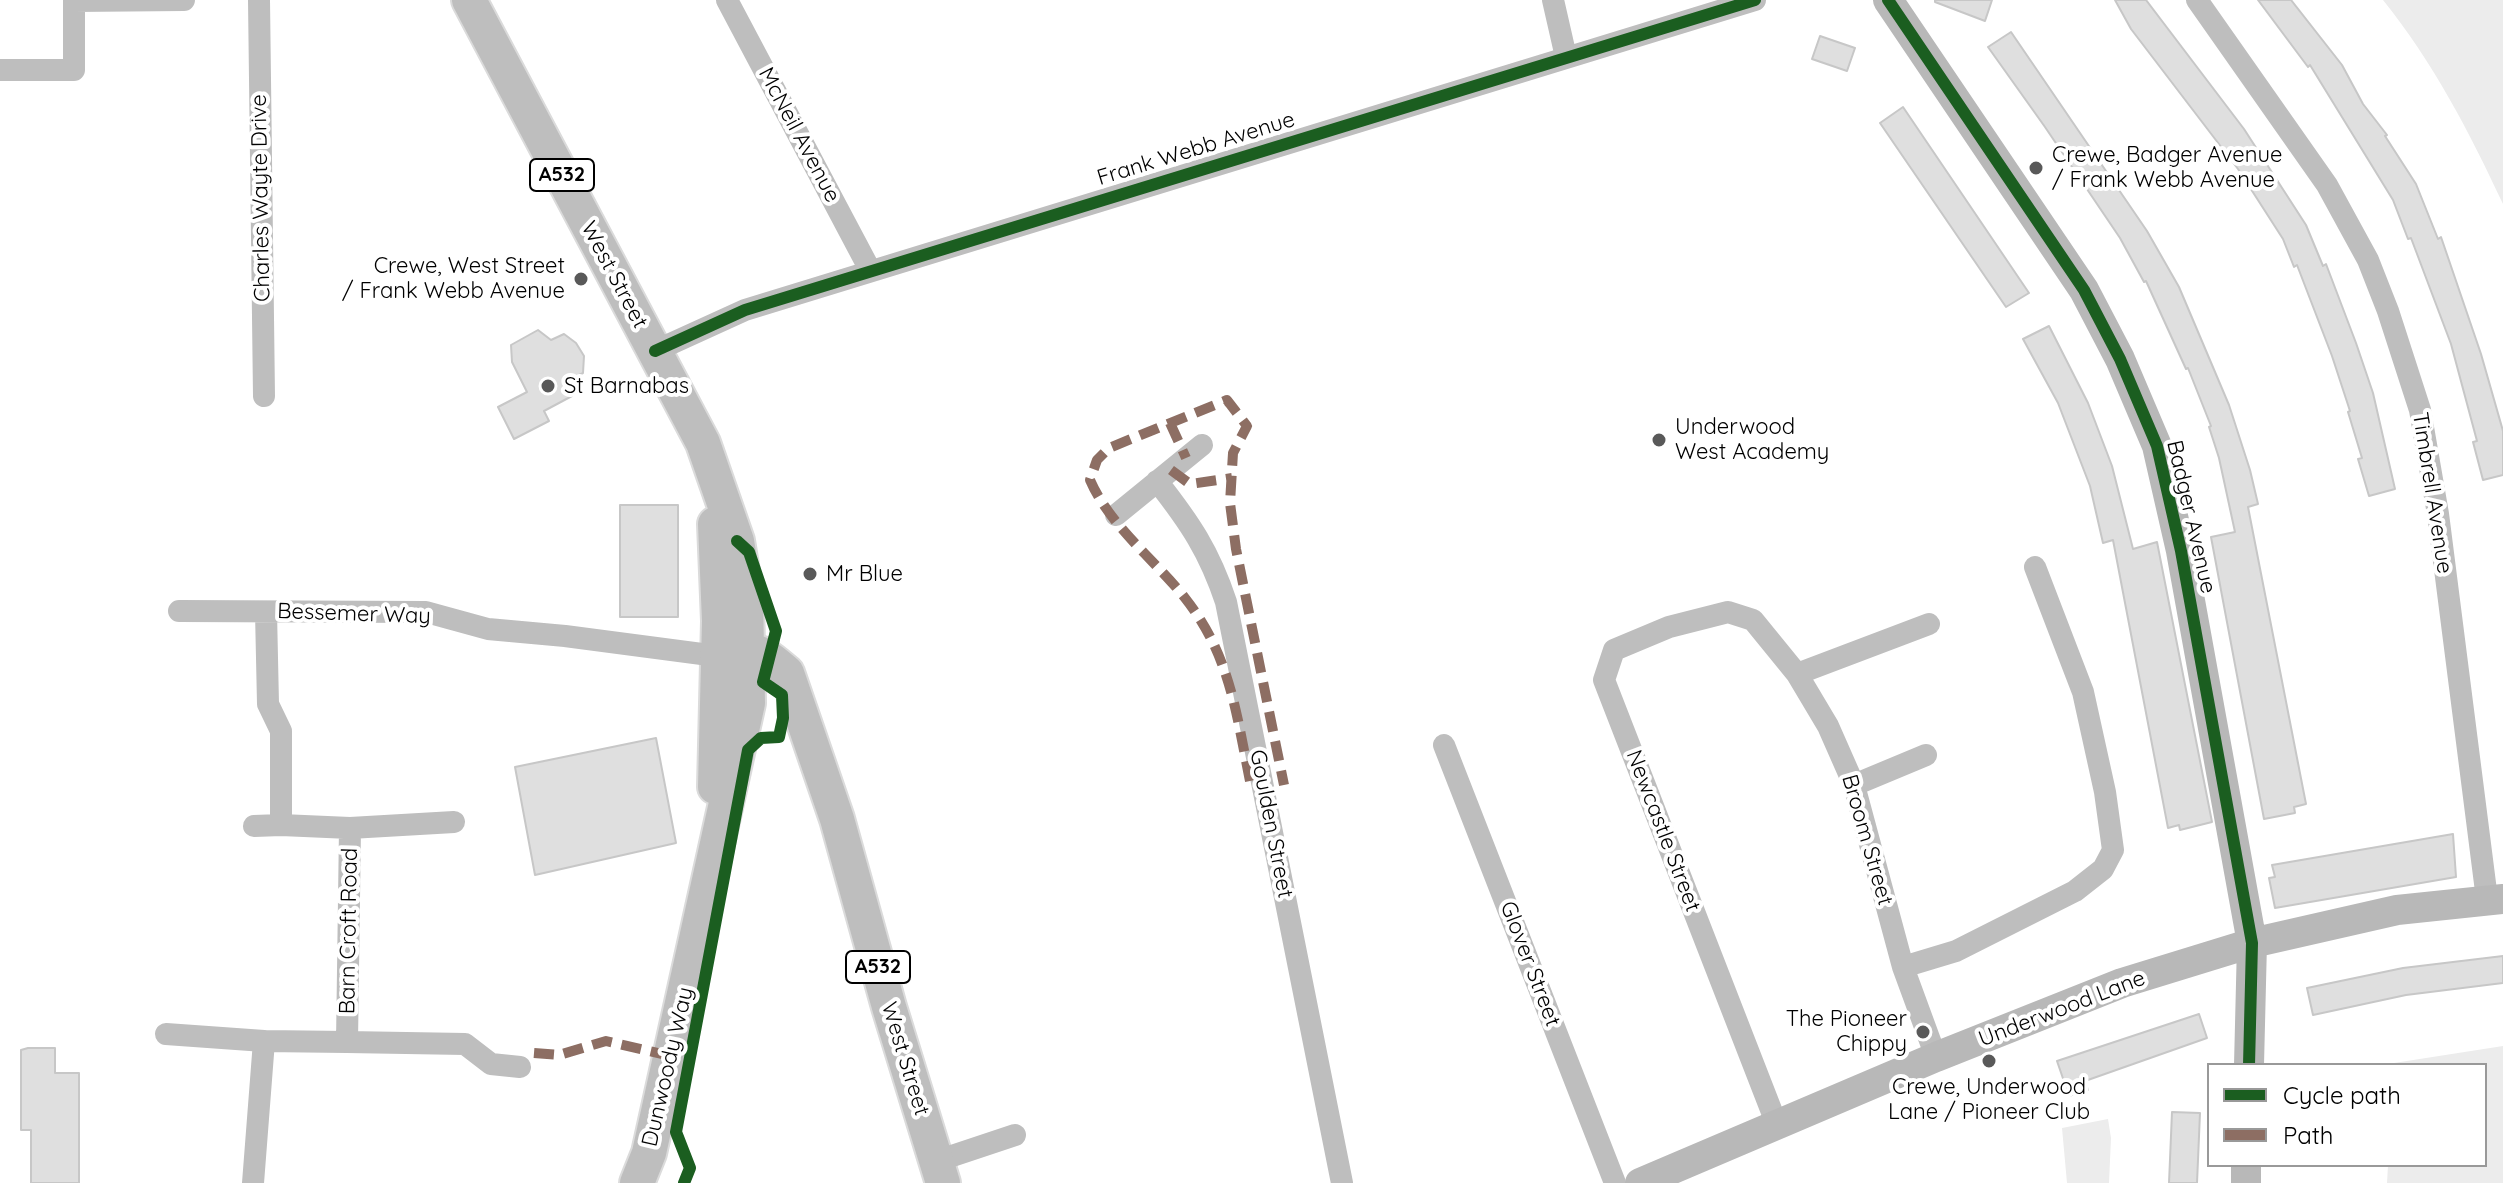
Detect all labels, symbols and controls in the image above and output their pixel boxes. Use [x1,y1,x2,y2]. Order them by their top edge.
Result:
street label: McNeil Avenue [752,63,846,207]
street label: Charles Wayte Drive [246,94,276,302]
street label: Frank Webb Avenue [1094,106,1298,192]
place label: Crewe, Badger Avenue / Frank Webb Avenue [2052,142,2282,194]
road number: A532 [530,159,594,191]
marker: Crewe, Badger Avenue / Frank Webb Avenue [2027,159,2045,177]
street label: West Street [575,217,653,333]
place label: Crewe, West Street / Frank Webb Avenue [342,253,565,304]
marker: Crewe, West Street / Frank Webb Avenue [572,270,590,288]
place label: St Barnabas [564,373,689,399]
marker: St Barnabas [539,377,557,395]
street label: Timbrell Avenue [2406,410,2458,576]
place label: Underwood West Academy [1675,414,1829,466]
marker: Underwood West Academy [1650,431,1668,449]
street label: Badger Avenue [2161,438,2221,596]
place label: Mr Blue [826,561,903,587]
marker: Mr Blue [801,565,819,583]
street label: Bessemer Way [277,598,431,630]
street label: Newcastle Street [1620,746,1706,916]
street label: Goulden Street [1244,748,1298,900]
street label: Broom Street [1836,771,1898,909]
street label: Barn Croft Road [334,848,364,1014]
street label: Glover Street [1494,898,1566,1030]
road number: A532 [846,951,910,983]
street label: Underwood Lane [1975,965,2149,1053]
street label: Dunwoody Way [637,985,699,1149]
street label: West Street [875,999,935,1119]
place label: The Pioneer Chippy [1786,1006,1907,1058]
marker: The Pioneer Chippy [1914,1023,1932,1041]
marker: Crewe, Underwood Lane / Pioneer Club [1980,1052,1998,1070]
legend [2207,1063,2487,1167]
place label: Crewe, Underwood Lane / Pioneer Club [1888,1074,2090,1126]
text: Cycle path [2283,1080,2401,1110]
text: Path [2283,1120,2334,1150]

